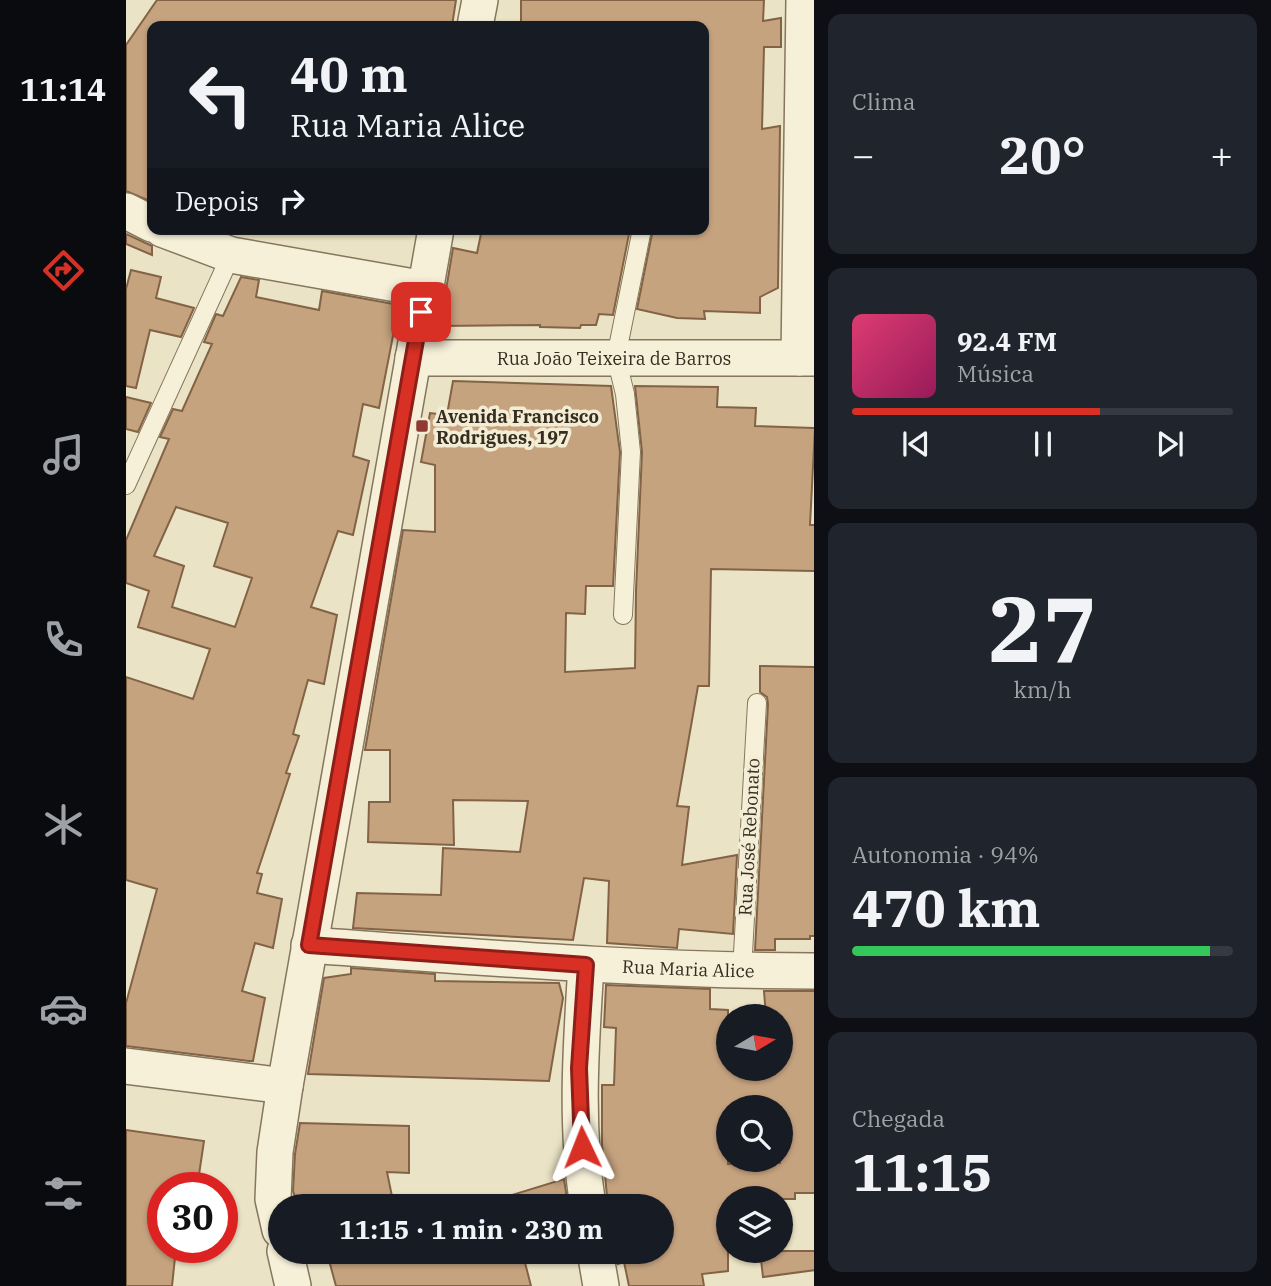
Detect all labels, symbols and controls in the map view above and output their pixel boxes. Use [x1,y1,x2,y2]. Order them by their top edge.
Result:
text: 40 m [290,42,408,105]
icon: left [175,49,266,140]
text: 11:14 [20,68,106,110]
text: Clima [852,86,916,116]
text: Rua Maria Alice [290,104,525,146]
text: 20° [999,121,1086,188]
text: − [852,130,875,179]
text: + [1210,130,1233,179]
icon: right [273,182,311,220]
text: Depois [175,184,259,218]
icon: directions [39,246,88,295]
pin [391,282,451,342]
icon: arrive [402,293,440,331]
text: 92.4 FM [957,324,1057,358]
street label: Rua João Teixeira de Barros [497,347,731,370]
text: Música [957,358,1034,388]
place label: Avenida Francisco Rodrigues, 197 [436,405,599,449]
marker: Avenida Francisco Rodrigues, 197 [414,418,430,434]
icon: previous [897,425,935,463]
icon: pause [1024,425,1062,463]
icon: next [1151,425,1189,463]
icon: music [39,430,88,479]
text: 27 [988,569,1097,687]
icon: phone [39,615,88,664]
text: km/h [1013,674,1072,704]
street label: Rua José Rebonato [733,757,765,917]
icon: climate [39,800,88,849]
text: Autonomia · 94% [852,839,1039,869]
text: 470 km [852,874,1041,941]
street label: Rua Maria Alice [622,954,755,982]
icon: car [39,984,88,1033]
north arrow [716,1004,793,1082]
map controls [716,1004,793,1263]
button: search [716,1095,793,1172]
text: Chegada [852,1103,945,1133]
position arrow [545,1110,619,1184]
text: 11:15 [852,1138,993,1205]
icon: filters [39,1169,88,1218]
speed limit sign: 30 [147,1172,238,1263]
button: layers [716,1186,793,1263]
text: 11:15 · 1 min · 230 m [339,1212,603,1246]

